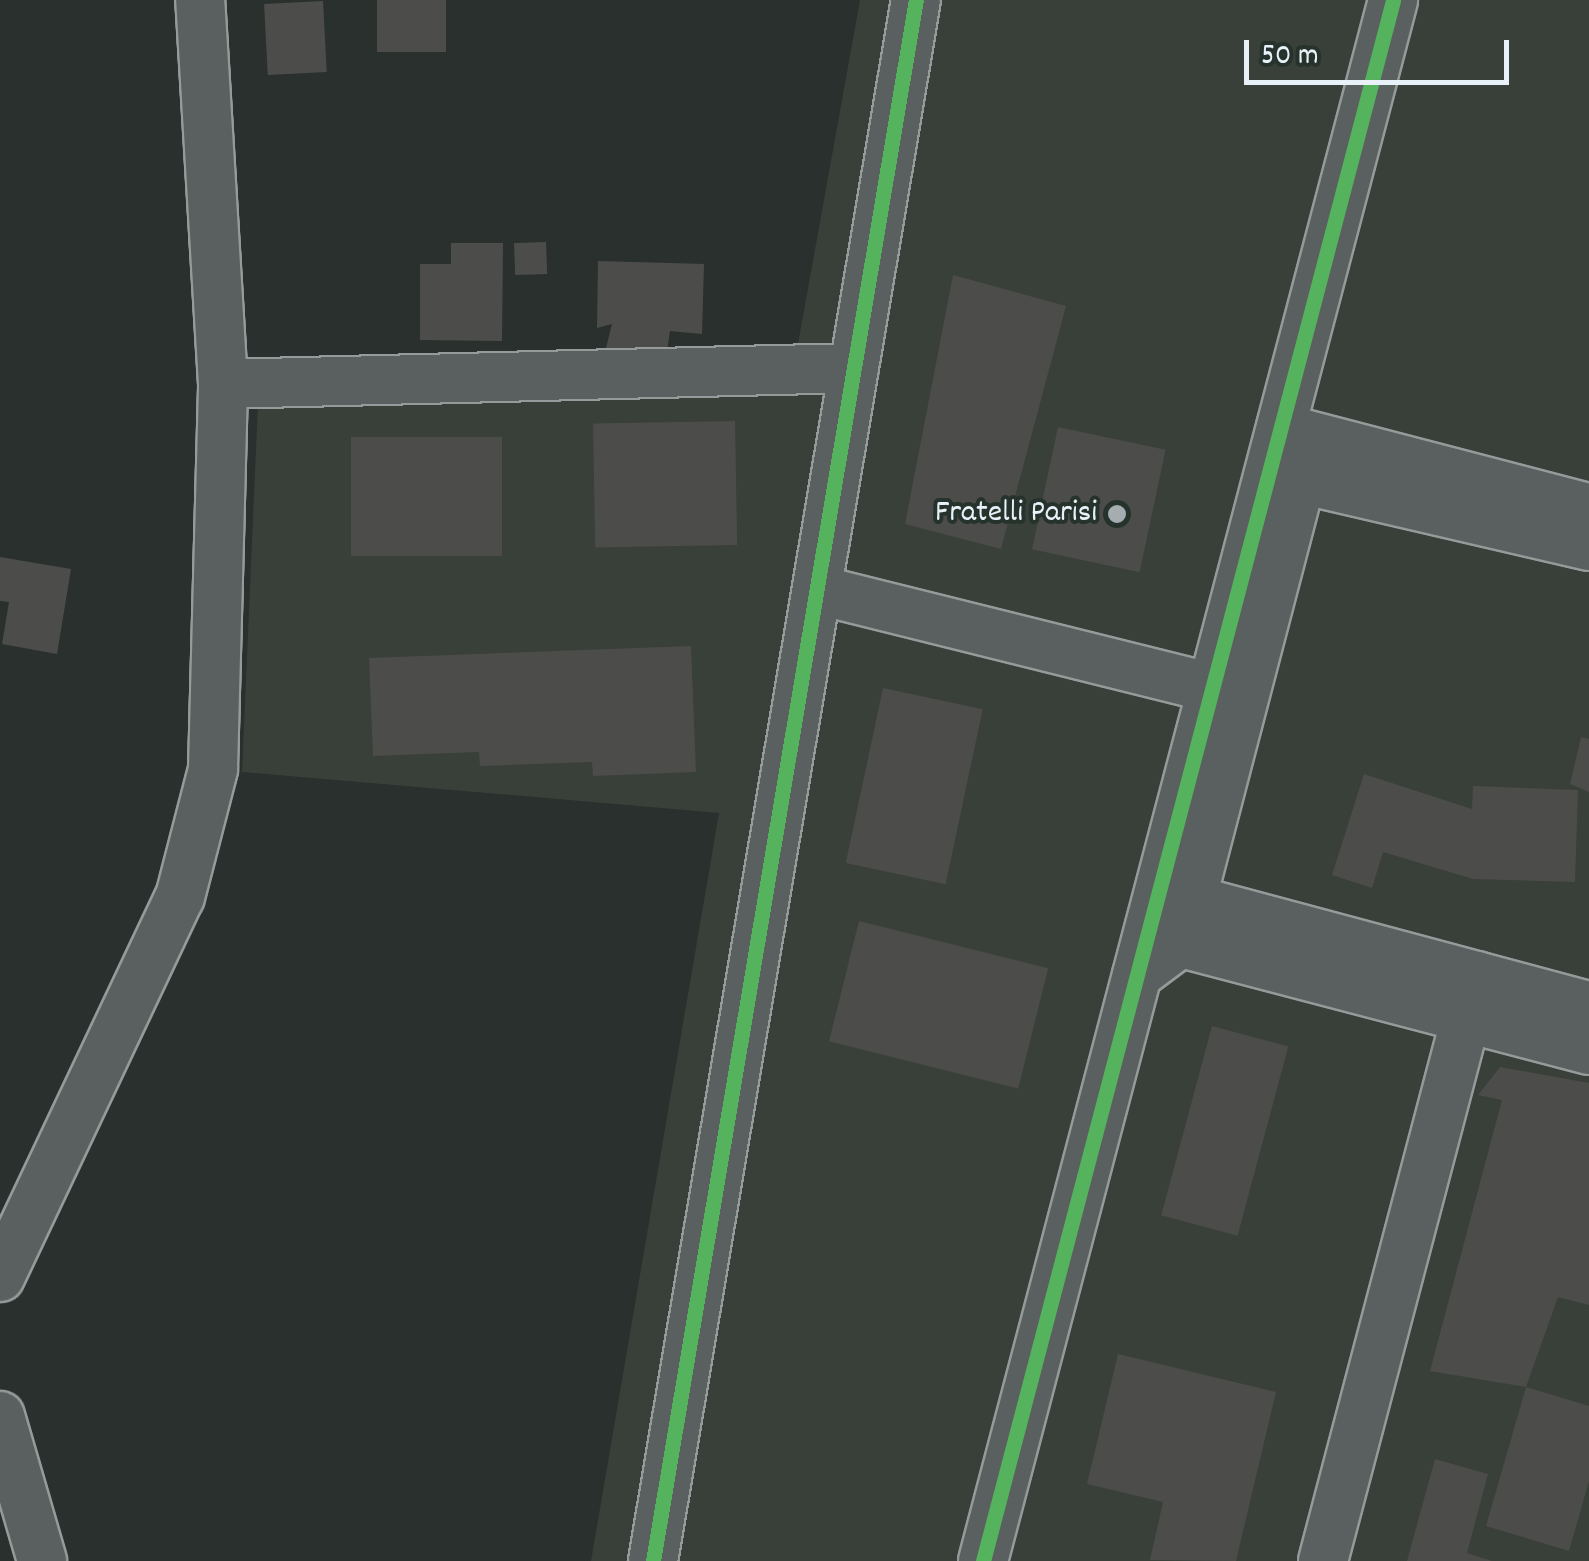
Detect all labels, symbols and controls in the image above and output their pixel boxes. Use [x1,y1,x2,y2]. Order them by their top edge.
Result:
scale bar [1249,20,1514,82]
text: 50 m [1261,36,1319,79]
place label: Fratelli Parisi [935,495,1097,533]
marker: Fratelli Parisi [1106,503,1128,525]

